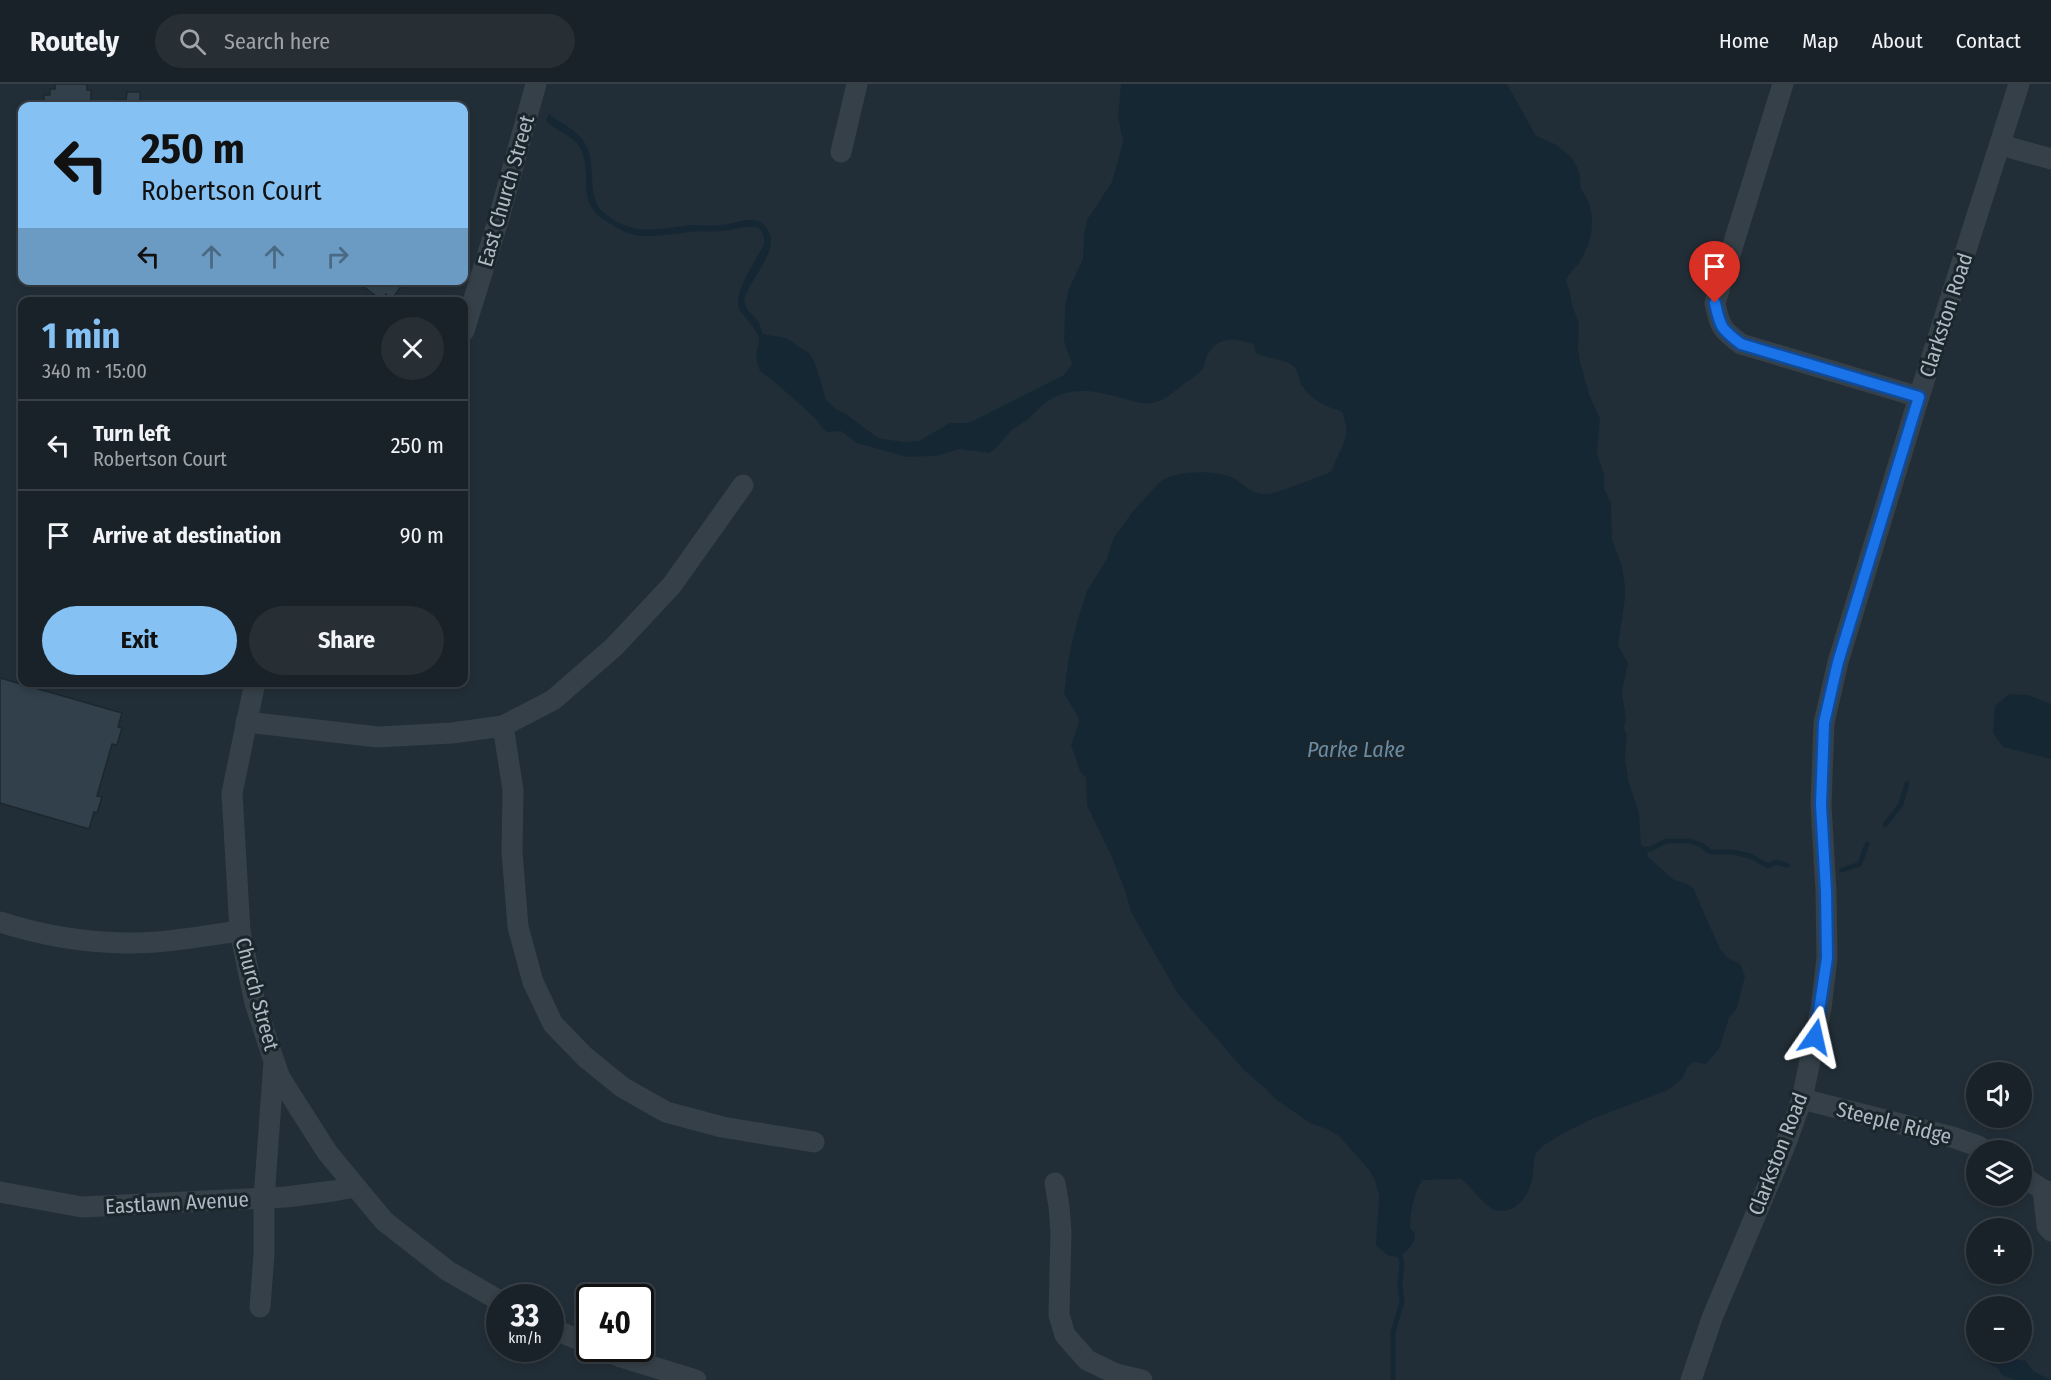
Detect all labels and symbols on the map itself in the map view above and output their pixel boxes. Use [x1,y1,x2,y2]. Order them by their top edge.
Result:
street label: East Church Street [472,112,540,270]
pin [1689,241,1740,303]
street label: Clarkston Road [1914,249,1978,381]
water label: Parke Lake [1307,736,1405,763]
street label: Church Street [229,935,285,1053]
position arrow [1783,1005,1847,1069]
street label: Clarkston Road [1743,1089,1813,1219]
street label: Steeple Ridge [1834,1096,1954,1150]
street label: Eastlawn Avenue [104,1186,250,1220]
speed limit sign: 40 [576,1284,654,1362]

